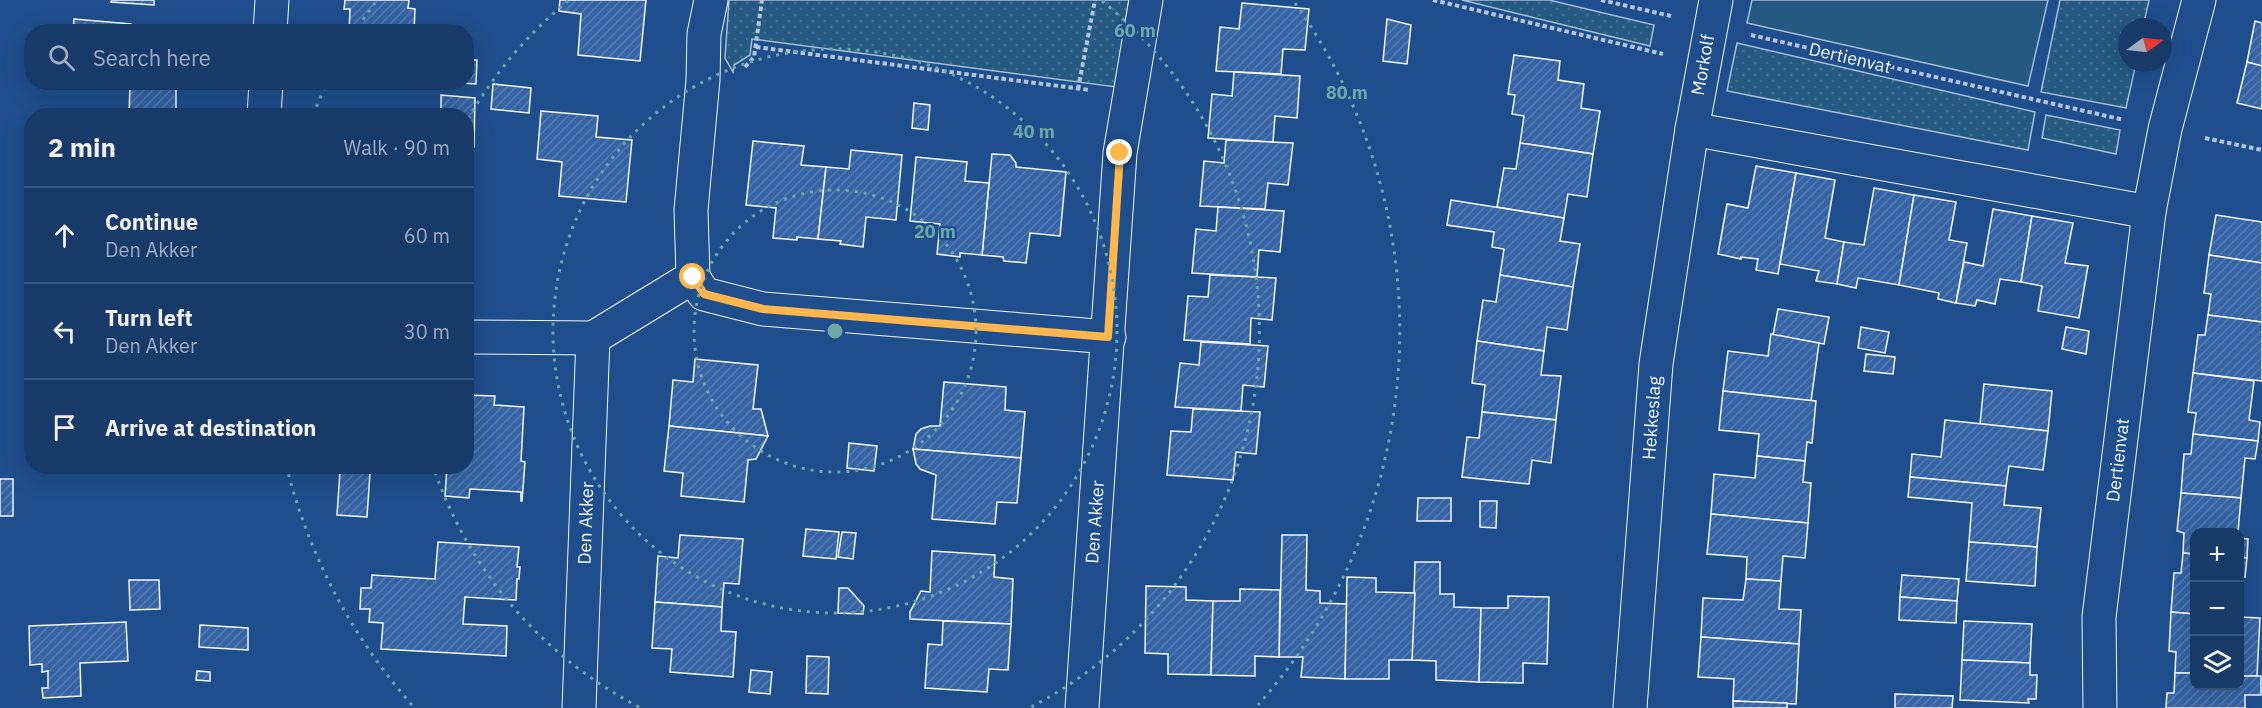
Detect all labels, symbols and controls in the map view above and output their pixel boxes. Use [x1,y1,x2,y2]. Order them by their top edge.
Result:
north arrow [2118,18,2172,72]
text: 60 m [1114,19,1156,42]
search box [24,24,474,90]
street label: Morkolf [1686,33,1719,97]
street label: Dertienvat [1807,37,1894,78]
icon: search [45,41,78,74]
text: Search here [93,43,211,72]
text: 80 m [1326,81,1368,104]
text: 40 m [1013,120,1055,143]
text: 2 min [48,130,116,164]
text: Walk · 90 m [344,134,450,161]
route end [1106,139,1132,165]
text: Continue [105,207,198,236]
icon: ahead [48,219,81,252]
text: 20 m [914,220,956,243]
text: 60 m [404,222,450,249]
text: Den Akker [105,236,197,263]
route start [679,263,705,289]
text: Turn left [105,303,193,332]
icon: left [48,315,81,348]
text: 30 m [404,318,450,345]
centre of rings [825,321,845,341]
text: Den Akker [105,332,197,359]
street label: Hekkeslag [1637,375,1666,461]
icon: arrive [48,411,81,444]
text: Arrive at destination [105,413,316,442]
street label: Dertienvat [2101,417,2134,503]
street label: Den Akker [1080,479,1109,564]
street label: Den Akker [573,481,598,565]
map controls [2190,528,2244,690]
button: + [2190,528,2244,582]
button: − [2190,582,2244,636]
button: layers [2190,636,2244,690]

